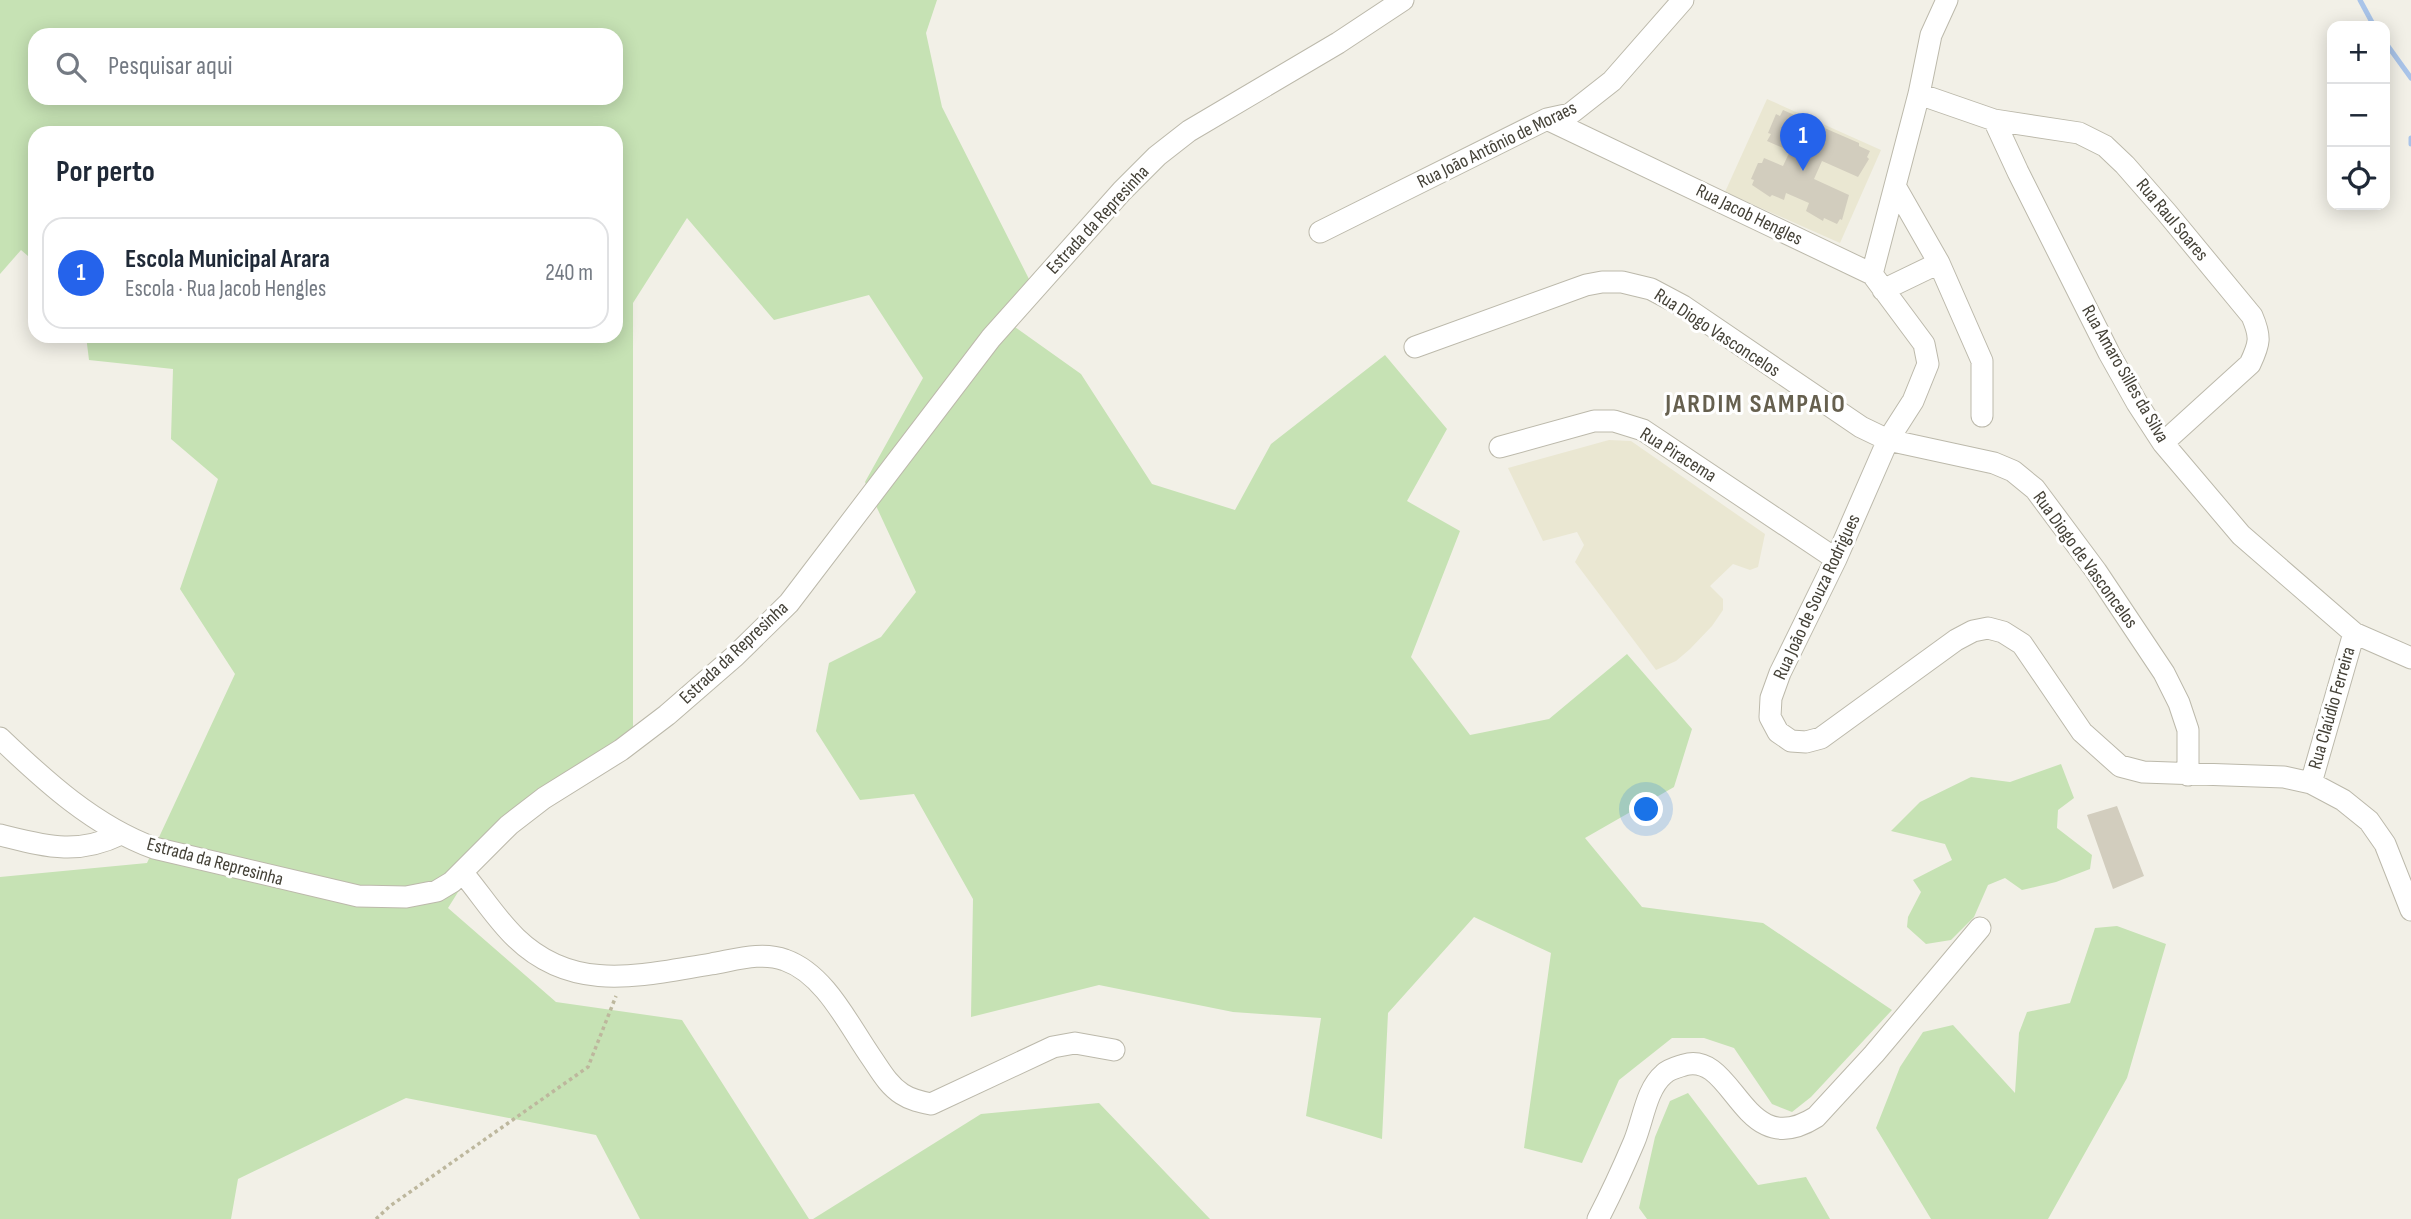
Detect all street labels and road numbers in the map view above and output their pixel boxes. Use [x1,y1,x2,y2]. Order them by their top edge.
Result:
street label: Rua João Antônio de Moraes [1414,96,1581,194]
street label: Estrada da Represinha [1042,161,1154,279]
street label: Rua Raul Soares [2131,174,2213,266]
street label: Rua Jacob Hengles [1692,179,1806,251]
street label: Rua Diogo Vasconcelos [1650,284,1784,382]
street label: Rua Amaro Silles da Silva [2076,301,2174,447]
street label: Rua Piracema [1636,423,1720,487]
street label: Rua Diogo de Vasconcelos [2028,487,2143,633]
street label: Rua João de Souza Rodrigues [1769,510,1866,683]
street label: Estrada da Represinha [675,597,793,709]
street label: Rua Claúdio Ferreira [2304,644,2360,772]
street label: Estrada da Represinha [144,833,286,891]

